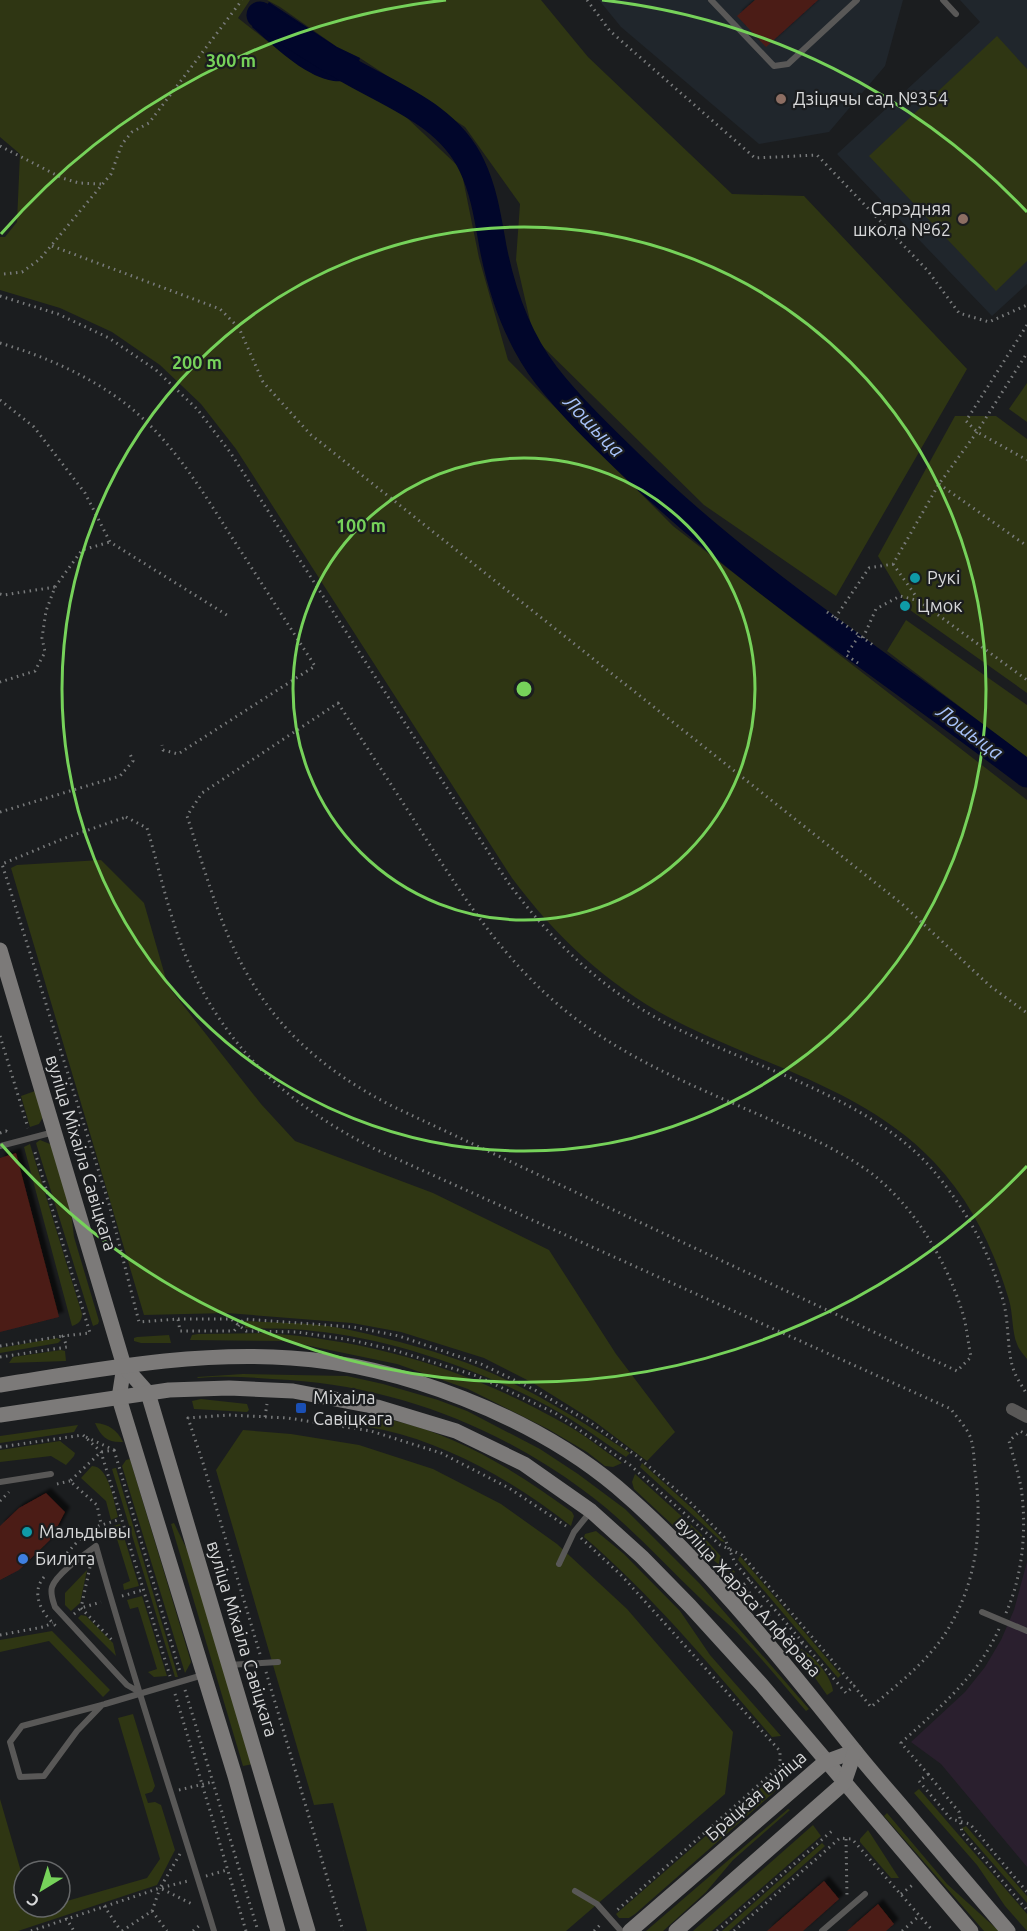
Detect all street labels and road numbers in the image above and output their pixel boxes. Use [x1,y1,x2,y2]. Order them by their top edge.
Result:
street label: вуліца Міхаіла Савіцкага [43,1052,121,1253]
street label: вуліца Жарэса Алфёрава [672,1512,826,1680]
street label: вуліца Міхаіла Савіцкага [204,1538,282,1739]
street label: Брацкая вуліца [701,1746,810,1844]

